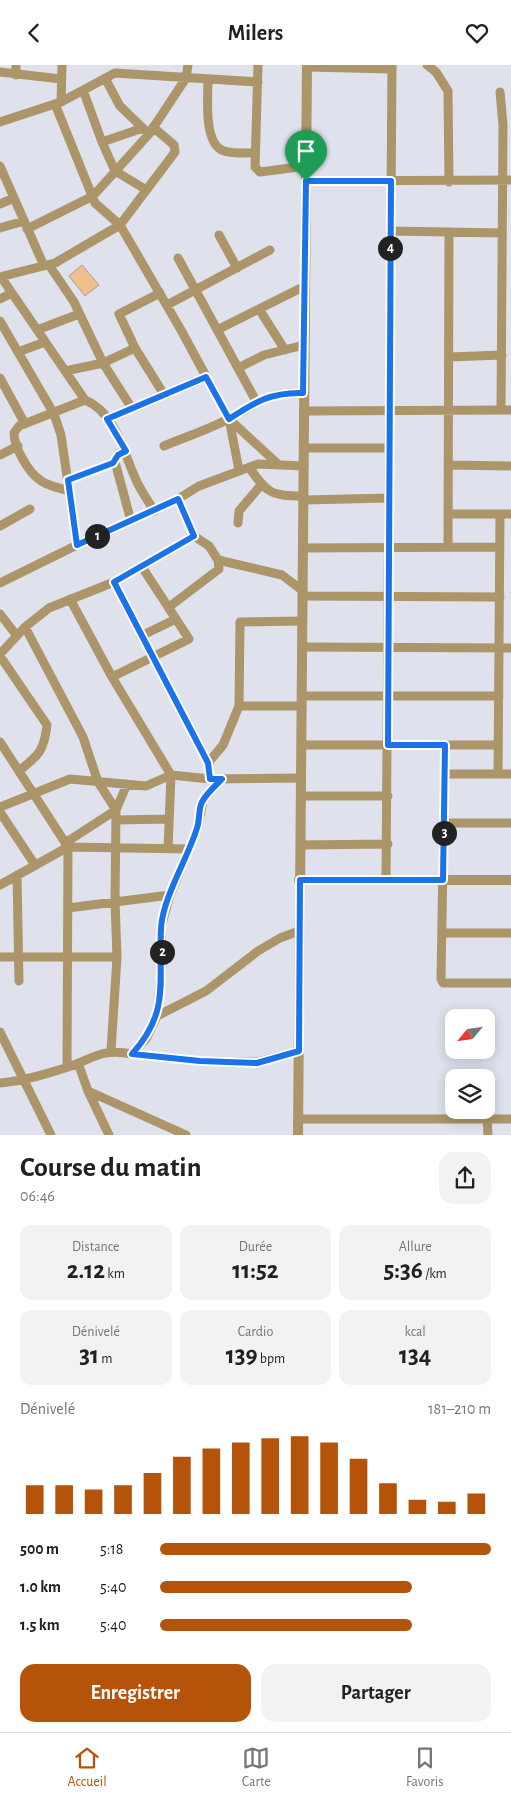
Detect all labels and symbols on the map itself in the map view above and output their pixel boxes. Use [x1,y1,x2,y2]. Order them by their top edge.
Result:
pin [285,130,327,181]
pin: 4 [378,235,402,261]
pin: 1 [84,523,110,549]
pin: 3 [432,821,456,845]
pin: 2 [150,939,174,965]
north arrow [445,1009,495,1059]

